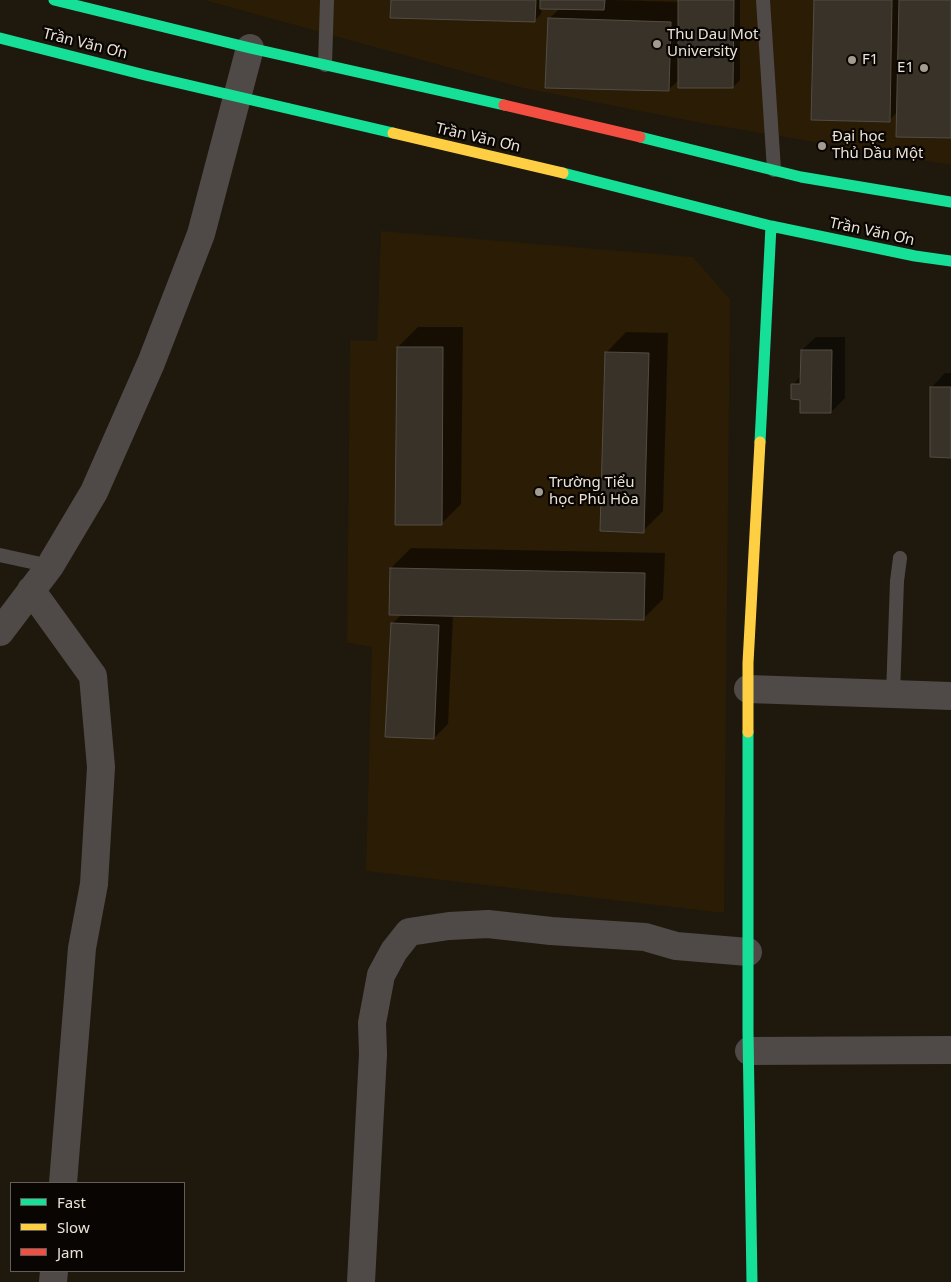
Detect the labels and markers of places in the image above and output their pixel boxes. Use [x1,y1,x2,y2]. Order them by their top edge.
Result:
place label: Thu Dau Mot University [667,26,758,61]
marker: Thu Dau Mot University [651,38,663,50]
place label: F1 [862,51,878,69]
marker: F1 [846,54,858,66]
place label: E1 [897,59,914,77]
marker: E1 [918,62,930,74]
place label: Đại học Thủ Dầu Một [832,128,923,163]
marker: Đại học Thủ Dầu Một [816,140,828,152]
place label: Trường Tiểu học Phú Hòa [549,474,639,509]
marker: Trường Tiểu học Phú Hòa [533,486,545,498]

